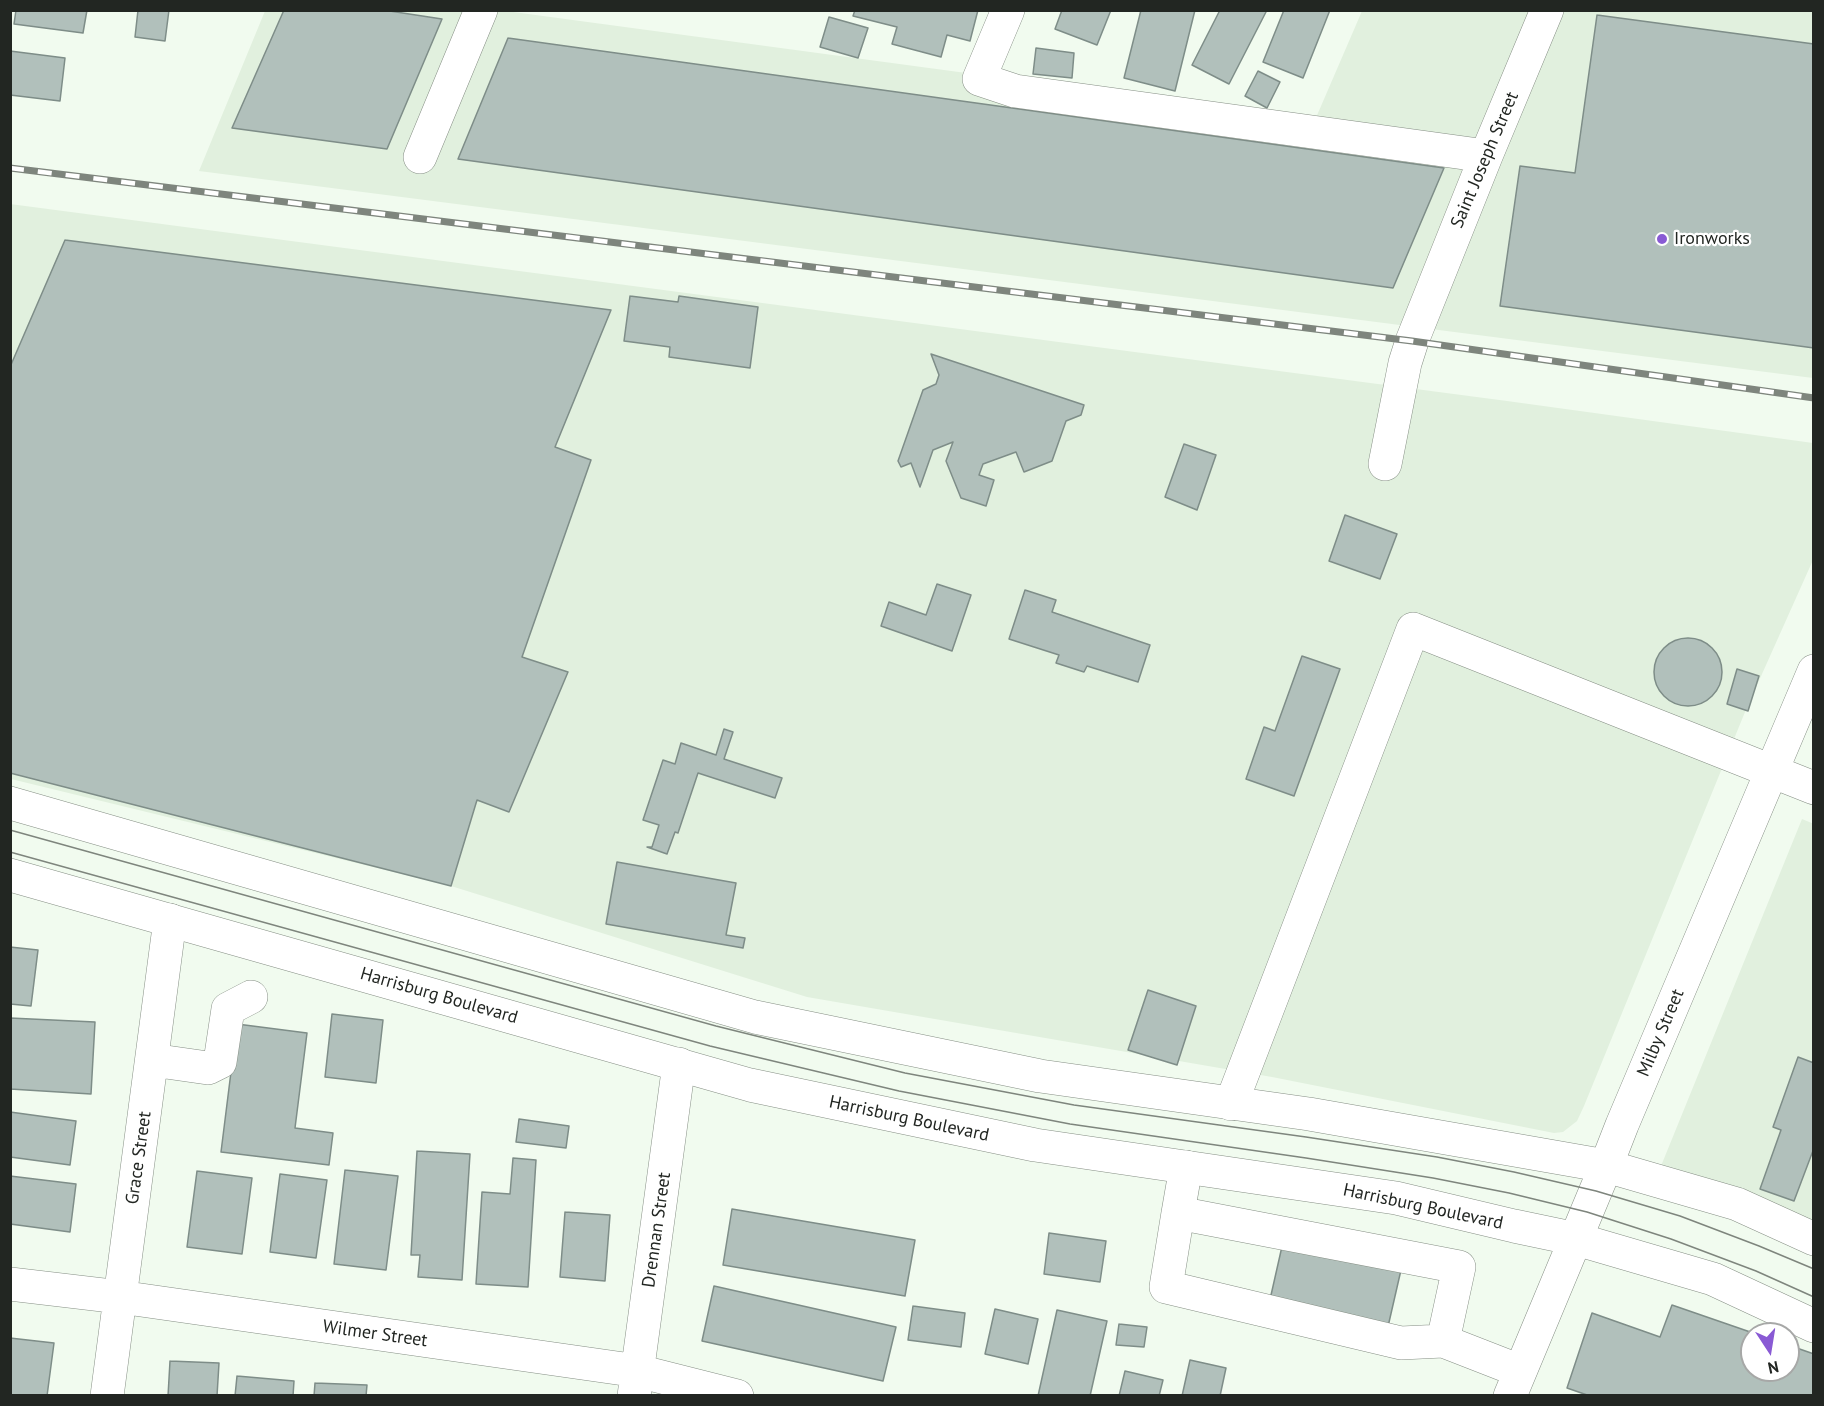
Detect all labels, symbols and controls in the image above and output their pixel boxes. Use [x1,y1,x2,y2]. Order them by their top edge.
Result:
street label: Saint Joseph Street [1447,89,1523,231]
place label: Ironworks [1674,228,1750,250]
marker: Ironworks [1655,232,1669,246]
street label: Harrisburg Boulevard [358,963,520,1029]
street label: Milby Street [1633,986,1689,1080]
street label: Harrisburg Boulevard [827,1091,991,1147]
street label: Grace Street [122,1110,156,1206]
street label: Drennan Street [638,1171,676,1289]
street label: Harrisburg Boulevard [1341,1179,1505,1235]
street label: Wilmer Street [321,1316,429,1352]
north arrow [1740,1322,1800,1382]
text: N [1766,1357,1781,1379]

